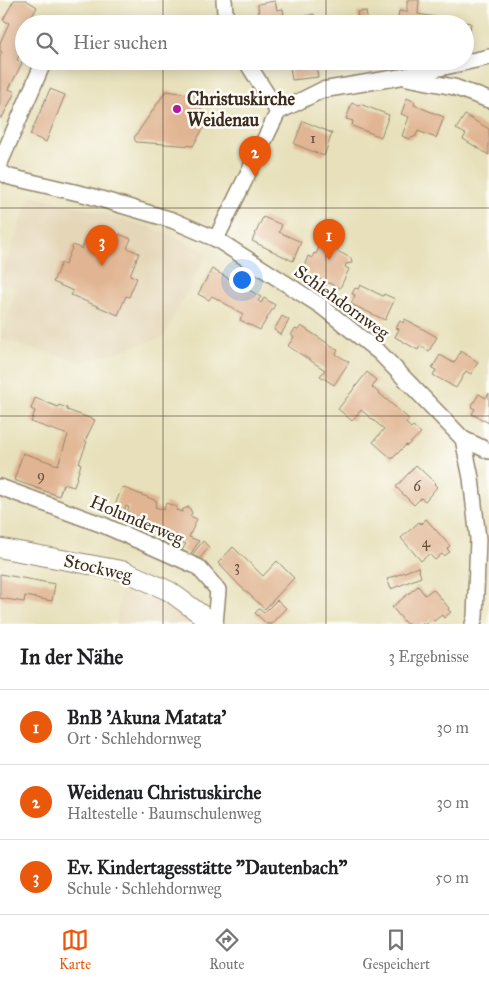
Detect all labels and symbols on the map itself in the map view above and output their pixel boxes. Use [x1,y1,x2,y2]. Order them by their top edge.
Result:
place label: Christuskirche Weidenau [187,88,296,131]
marker: Christuskirche Weidenau [171,103,183,115]
house number: 1 [310,129,316,147]
pin: 2 [239,136,271,177]
pin: 1 [313,219,345,260]
pin: 3 [86,225,118,266]
street label: Schlehdornweg [290,260,394,345]
your location [229,267,255,293]
house number: 9 [37,466,45,484]
house number: 6 [413,477,422,495]
street label: Holunderweg [87,490,188,551]
house number: 4 [422,533,431,551]
street label: Stockweg [61,549,135,588]
house number: 3 [234,557,240,575]

